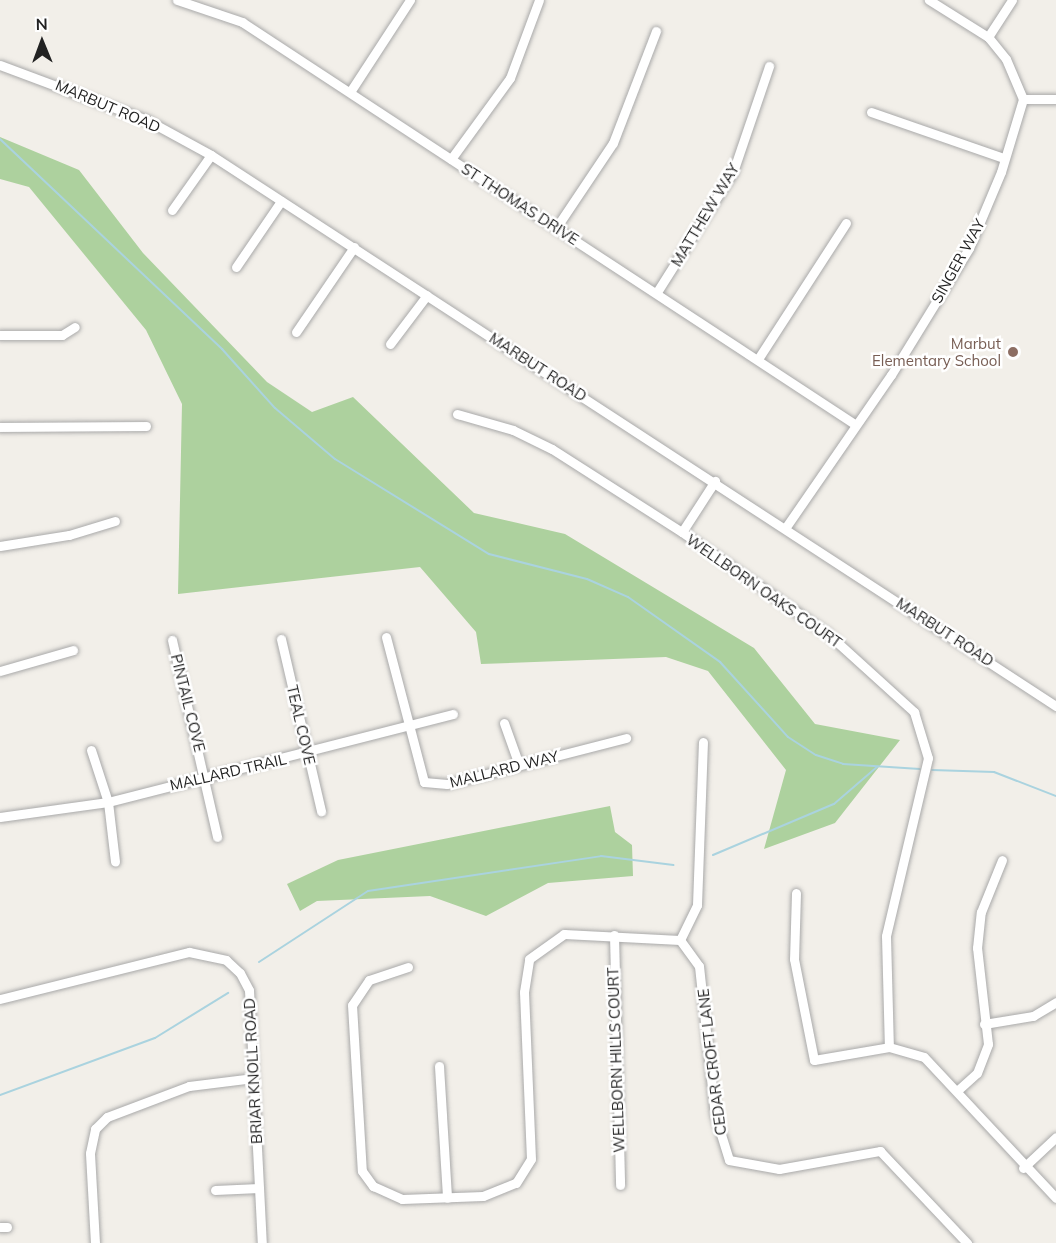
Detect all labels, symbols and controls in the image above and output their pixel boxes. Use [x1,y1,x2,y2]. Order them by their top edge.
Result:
north arrow [12,12,72,72]
text: N [35,14,48,34]
street label: MARBUT ROAD [53,76,163,136]
street label: ST THOMAS DRIVE [458,159,582,249]
street label: MATTHEW WAY [667,160,743,270]
street label: SINGER WAY [927,216,989,306]
street label: MARBUT ROAD [486,329,590,405]
place label: Marbut Elementary School [872,334,1001,369]
marker: Marbut Elementary School [1006,345,1020,359]
street label: WELLBORN OAKS COURT [683,530,845,652]
street label: MARBUT ROAD [893,594,997,670]
street label: PINTAIL COVE [167,652,209,754]
street label: TEAL COVE [283,683,319,767]
street label: MALLARD WAY [448,747,560,791]
street label: MALLARD TRAIL [168,750,288,794]
street label: WELLBORN HILLS COURT [604,967,628,1153]
street label: CEDAR CROFT LANE [694,988,730,1136]
street label: BRIAR KNOLL ROAD [240,997,266,1145]

